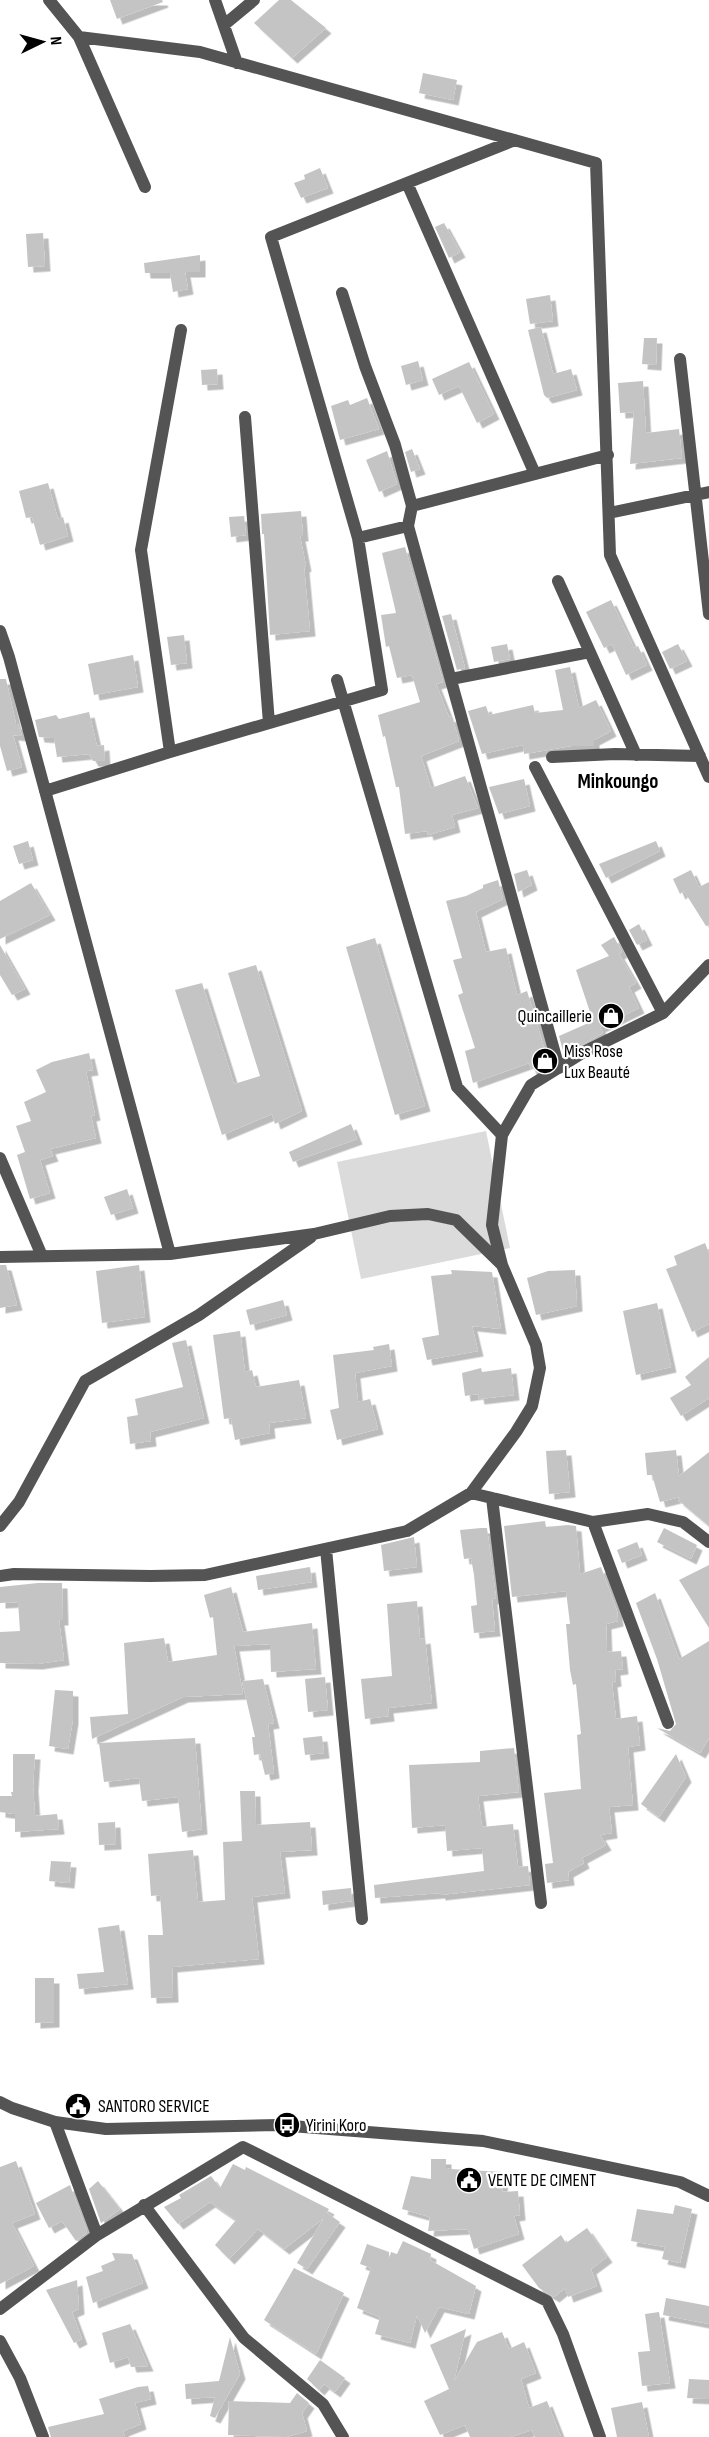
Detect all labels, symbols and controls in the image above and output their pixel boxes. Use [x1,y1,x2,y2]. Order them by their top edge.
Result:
north arrow [12,12,72,72]
text: N [46,36,65,46]
district label: Minkoungo [578,769,658,794]
shop icon: Quincaillerie [596,1001,626,1031]
place label: Quincaillerie [518,1006,592,1027]
place label: Miss Rose Lux Beauté [564,1041,630,1083]
shop icon: Miss Rose Lux Beauté [530,1046,560,1076]
public building icon: SANTORO SERVICE [63,2091,93,2121]
place label: SANTORO SERVICE [98,2096,210,2117]
bus stop icon: Yirini Koro [272,2110,302,2140]
place label: Yirini Koro [306,2115,366,2136]
public building icon: VENTE DE CIMENT [454,2165,484,2195]
place label: VENTE DE CIMENT [488,2170,596,2191]

